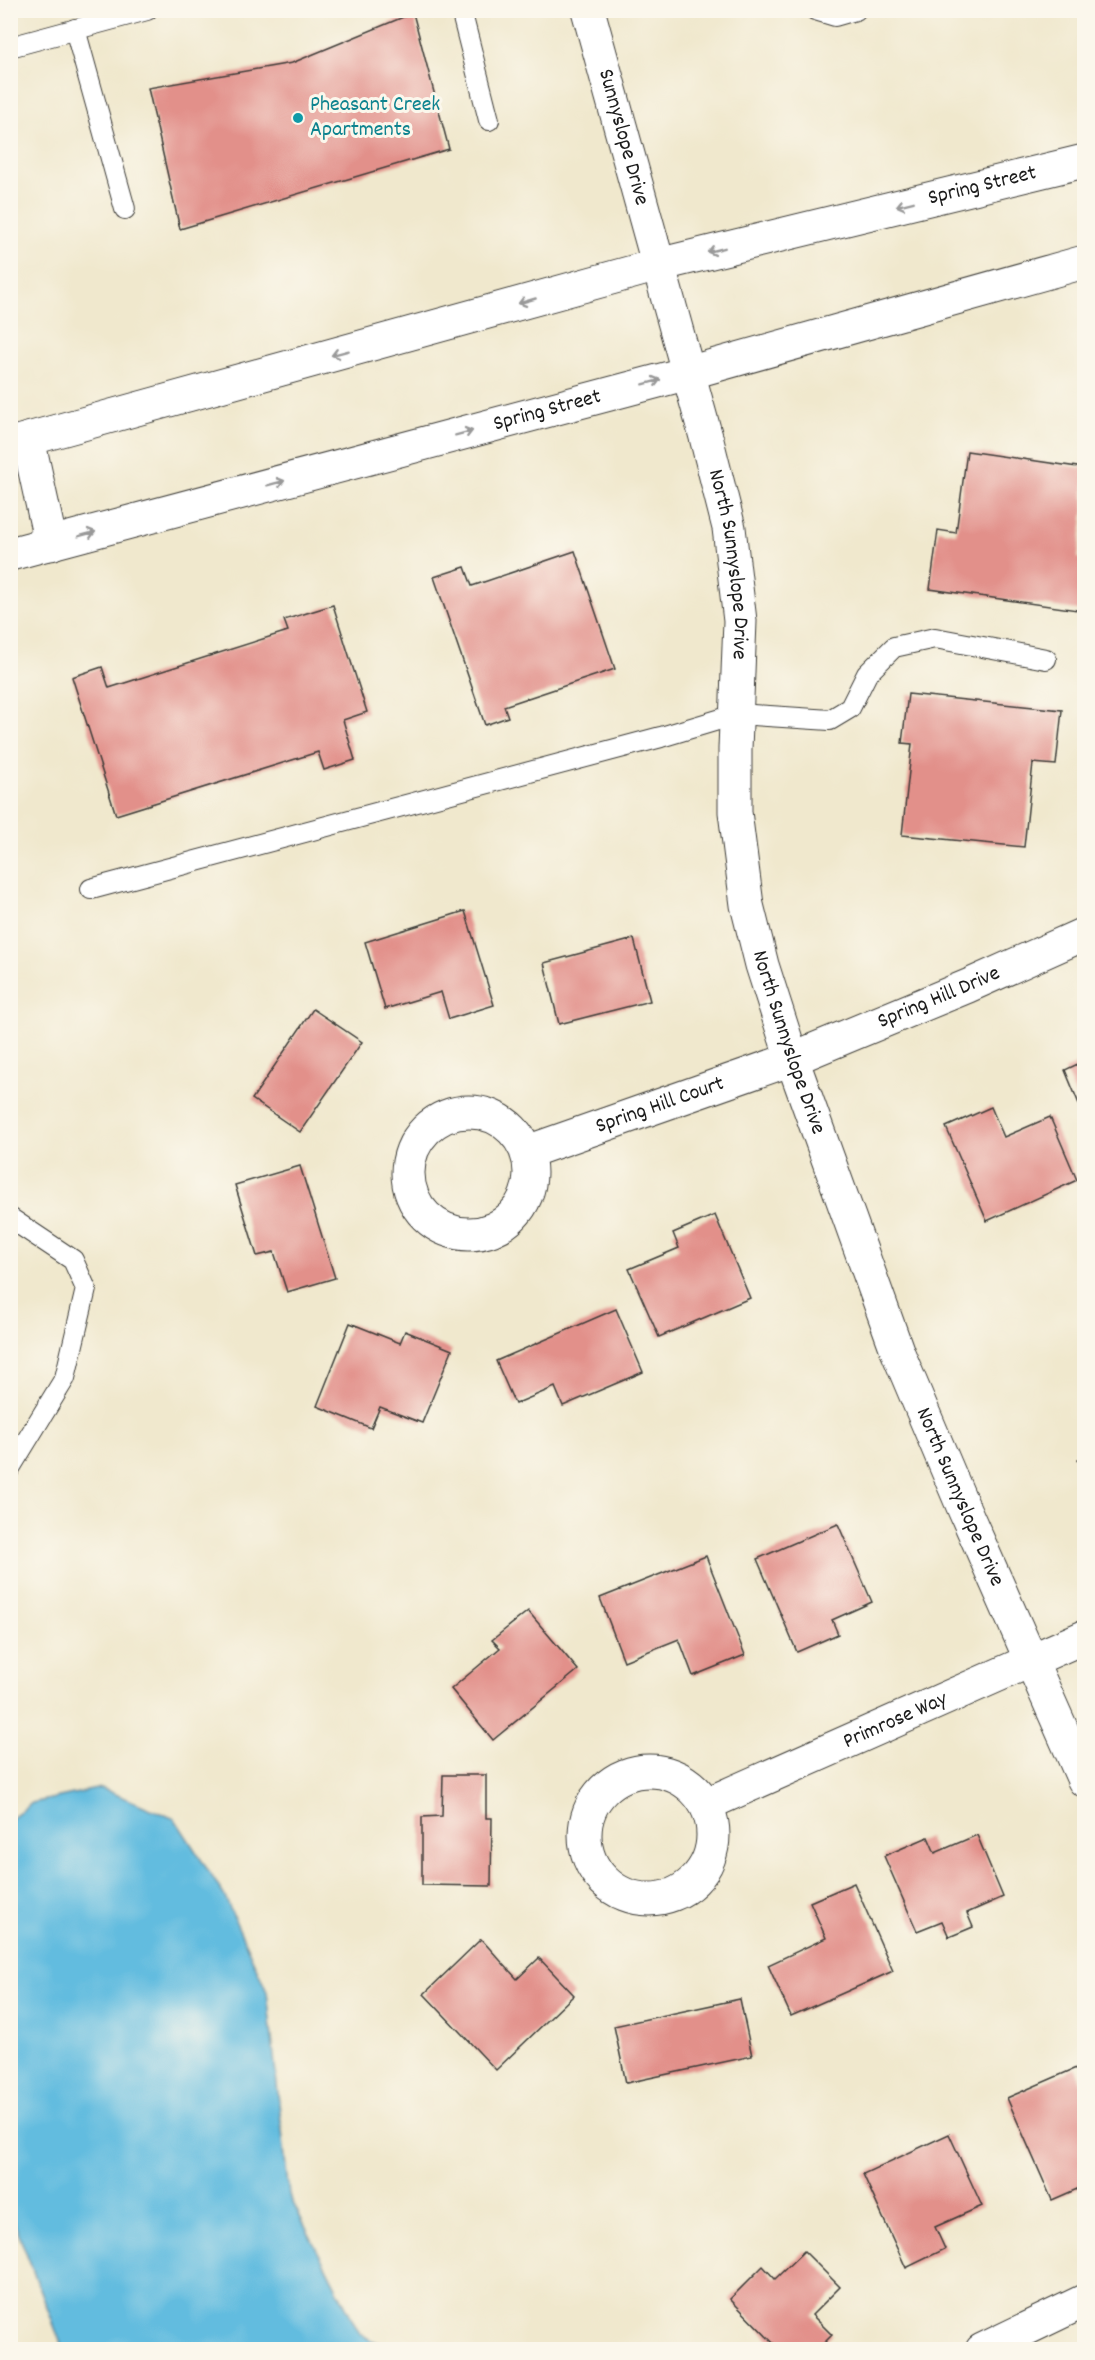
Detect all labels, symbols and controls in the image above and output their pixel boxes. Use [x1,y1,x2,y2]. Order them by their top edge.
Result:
street label: Sunnyslope Drive [590,66,657,209]
place label: Pheasant Creek Apartments [310,90,440,146]
marker: Pheasant Creek Apartments [291,111,305,125]
street label: Spring Street [925,158,1040,214]
one-way arrow [896,199,915,211]
one-way arrow [707,245,726,257]
one-way arrow [518,296,537,307]
one-way arrow [330,348,349,359]
one-way arrow [643,376,662,388]
street label: Spring Street [490,381,605,440]
one-way arrow [454,427,473,438]
street label: North Sunnyslope Drive [699,466,756,660]
one-way arrow [266,477,285,489]
one-way arrow [77,528,96,539]
street label: North Sunnyslope Drive [743,947,833,1139]
street label: Spring Hill Drive [873,958,1005,1037]
street label: Spring Hill Court [592,1068,729,1142]
street label: North Sunnyslope Drive [907,1403,1012,1591]
street label: Primrose Way [838,1683,953,1757]

